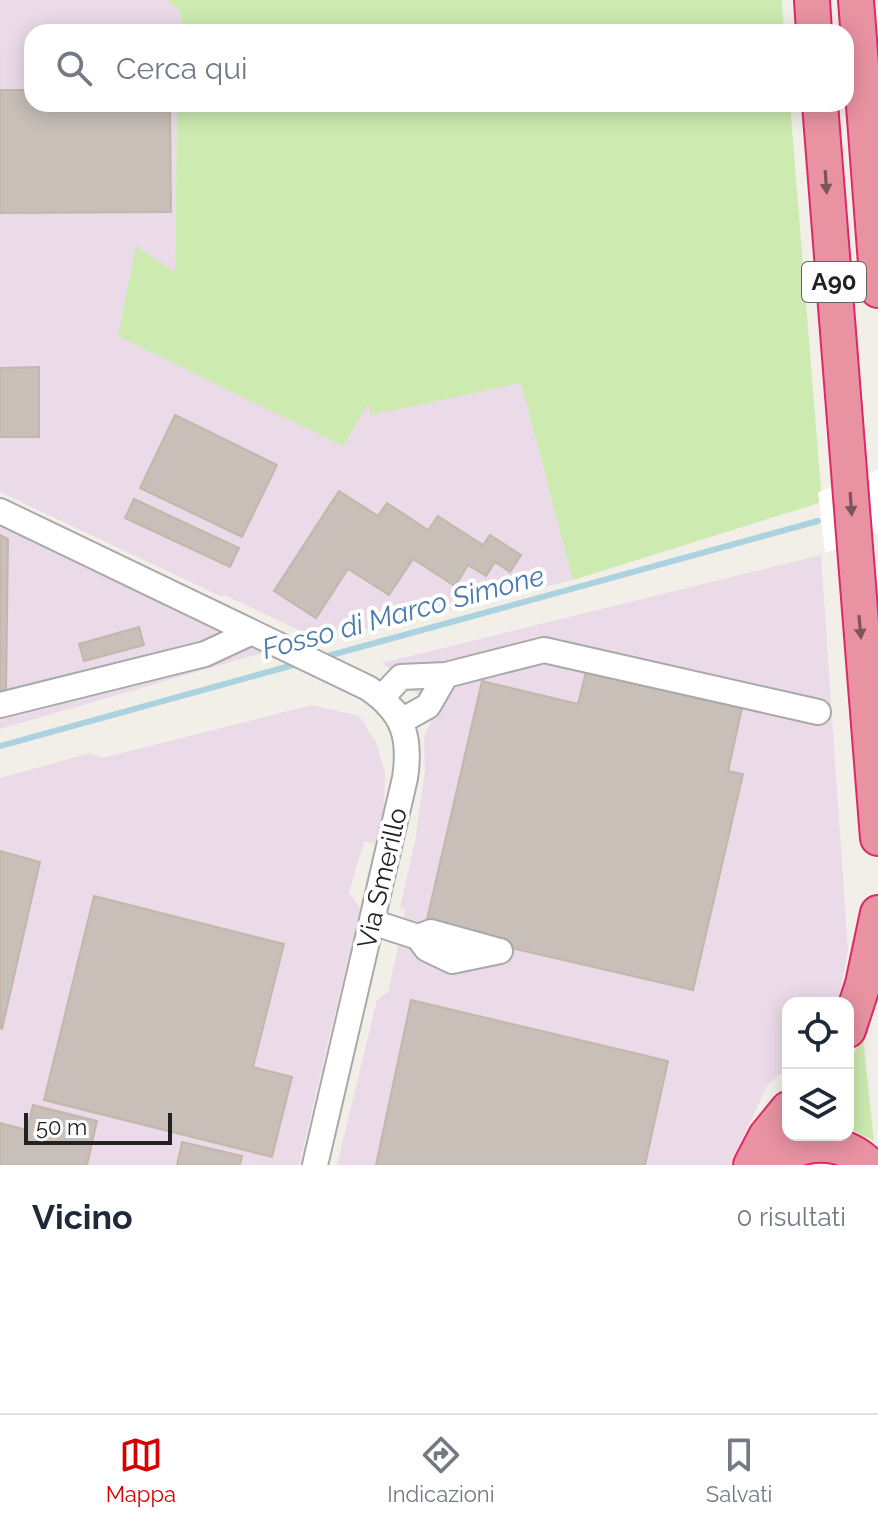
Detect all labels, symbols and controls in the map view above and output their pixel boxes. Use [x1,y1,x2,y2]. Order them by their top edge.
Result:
search box [24,24,854,112]
icon: search [52,46,96,90]
text: Cerca qui [116,51,248,86]
one-way arrow [820,170,833,195]
road number: A90 [802,262,866,302]
one-way arrow [845,492,858,517]
water label: Fosso di Marco Simone [259,559,548,666]
one-way arrow [854,615,867,640]
street label: Via Smerillo [351,805,413,951]
map controls [782,997,854,1141]
button: locate [782,997,854,1069]
button: layers [782,1069,854,1141]
scale bar [24,1109,172,1145]
text: 50 m [36,1114,87,1140]
text: Vicino [32,1197,133,1237]
text: 0 risultati [736,1202,846,1232]
tab: Mappa [106,1433,176,1507]
tab: Indicazioni [387,1433,495,1507]
tab: Salvati [706,1433,772,1507]

